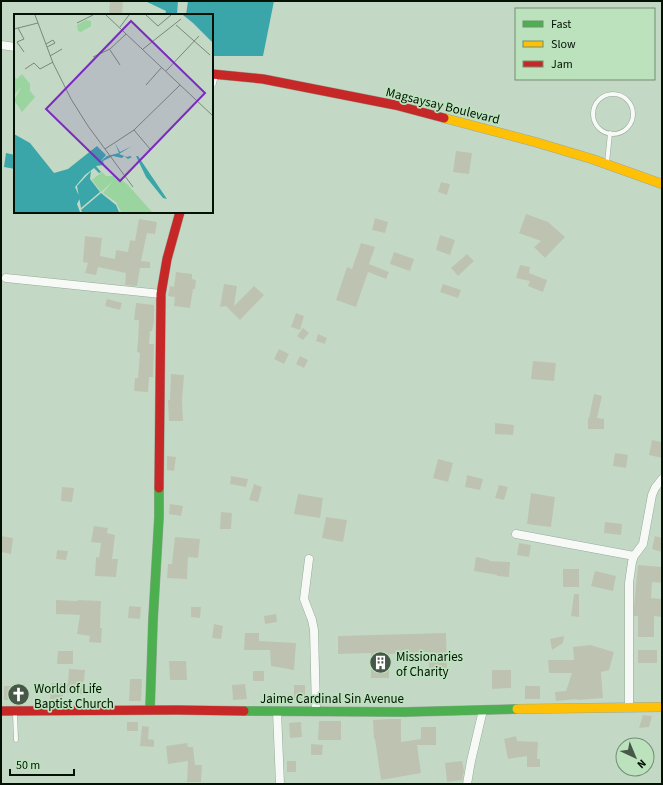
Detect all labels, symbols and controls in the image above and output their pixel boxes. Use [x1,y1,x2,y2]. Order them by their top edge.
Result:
legend [515,8,655,80]
inset map [14,14,213,213]
text: Fast [551,16,571,33]
text: Slow [551,36,576,53]
text: Jam [551,56,573,73]
street label: Magsaysay Boulevard [384,83,502,129]
place label: Missionaries of Charity [396,648,464,681]
building icon: Missionaries of Charity [367,650,393,676]
place label: World of Life Baptist Church [34,680,114,713]
church icon: World of Life Baptist Church [5,682,31,708]
street label: Jaime Cardinal Sin Avenue [260,690,404,708]
north arrow [615,737,655,777]
scale bar [10,751,74,777]
text: N [634,756,649,772]
text: 50 m [16,757,40,774]

